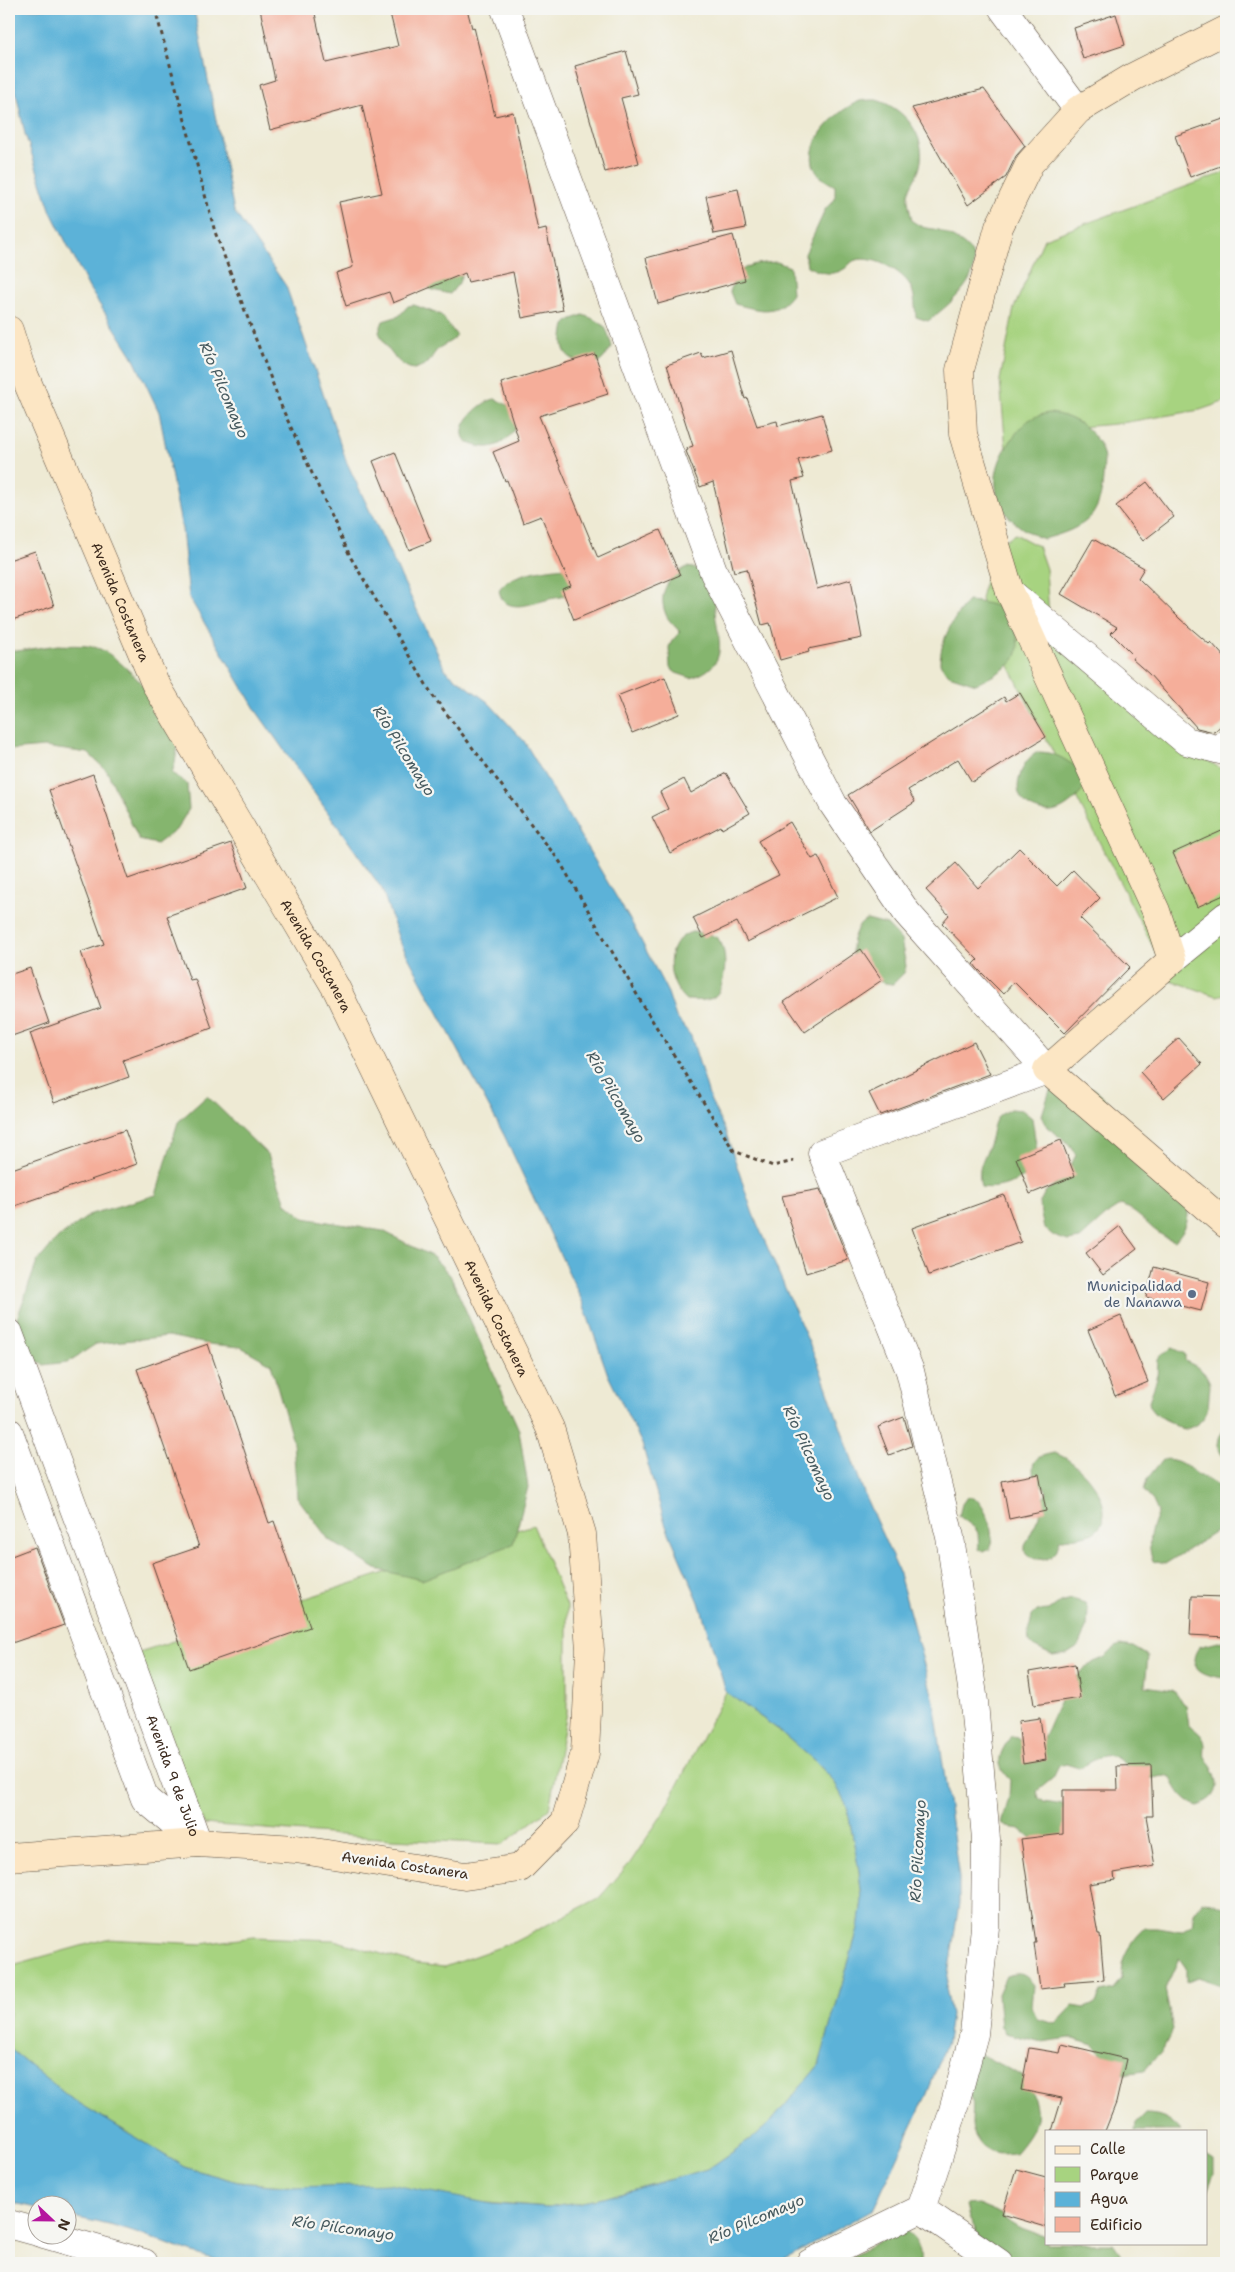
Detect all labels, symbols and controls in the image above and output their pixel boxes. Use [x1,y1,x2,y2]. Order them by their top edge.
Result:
water label: Río Pilcomayo [195,339,253,441]
street label: Avenida Costanera [87,539,154,665]
water label: Río Pilcomayo [368,702,440,800]
street label: Avenida Costanera [276,896,356,1016]
water label: Río Pilcomayo [582,1047,650,1147]
street label: Avenida Costanera [461,1257,533,1380]
place label: Municipalidad de Nanawa [1087,1277,1182,1311]
marker: Municipalidad de Nanawa [1186,1288,1198,1300]
water label: Río Pilcomayo [778,1402,840,1504]
street label: Avenida 9 de Julio [142,1712,204,1839]
water label: Río Pilcomayo [905,1799,931,1903]
street label: Avenida Costanera [340,1847,470,1883]
legend [1045,2130,1208,2244]
text: Calle [1090,2139,1126,2159]
text: Parque [1090,2165,1139,2185]
text: Agua [1090,2189,1129,2209]
water label: Río Pilcomayo [705,2190,807,2248]
north arrow [28,2194,78,2244]
water label: Río Pilcomayo [291,2211,395,2245]
text: Edificio [1090,2215,1142,2235]
text: N [54,2216,74,2233]

